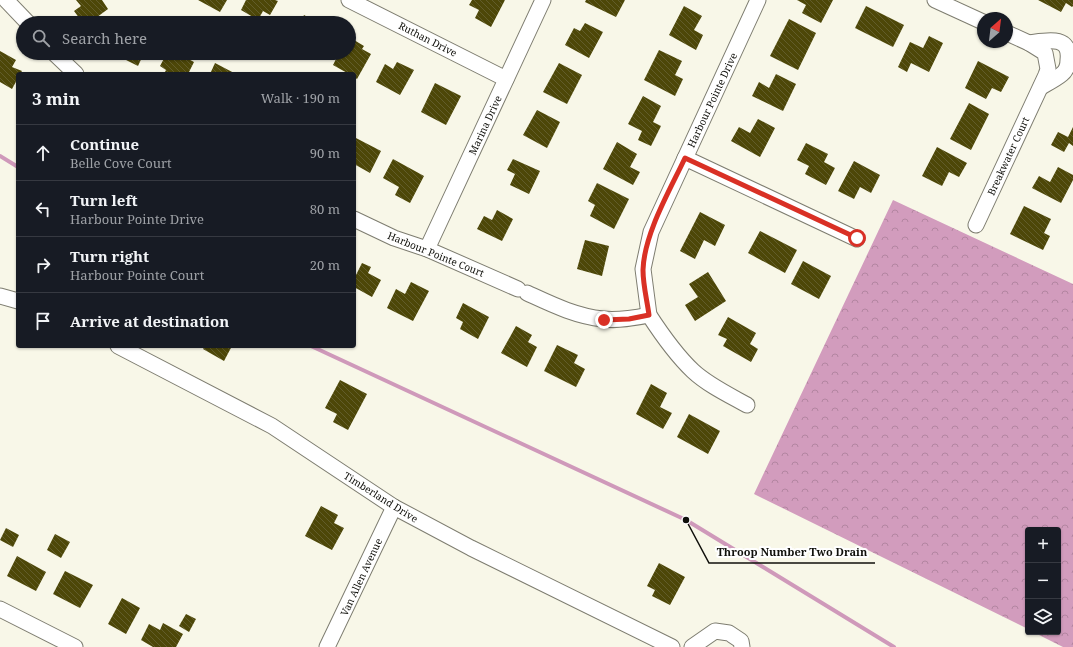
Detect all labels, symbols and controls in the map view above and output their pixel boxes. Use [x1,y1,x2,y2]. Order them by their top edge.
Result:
north arrow [977,12,1013,48]
search box [16,16,356,60]
street label: Ruthan Drive [396,18,460,60]
icon: search [30,27,52,49]
text: Search here [62,28,147,48]
street label: Harbour Pointe Drive [684,50,740,150]
text: 3 min [32,87,80,110]
text: Walk · 190 m [261,89,340,107]
street label: Marina Drive [465,93,505,157]
street label: Breakwater Court [984,114,1033,197]
text: Continue [70,134,139,154]
icon: ahead [32,142,54,164]
text: 90 m [310,144,340,162]
text: Belle Cove Court [70,154,172,172]
text: Turn left [70,190,138,210]
icon: left [32,198,54,220]
text: 80 m [310,200,340,218]
text: Harbour Pointe Drive [70,210,204,228]
street label: Harbour Pointe Court [386,228,487,280]
route start [848,229,866,247]
text: Turn right [70,246,149,266]
icon: right [32,254,54,276]
text: 20 m [310,256,340,274]
text: Harbour Pointe Court [70,266,204,284]
icon: arrive [32,310,54,332]
text: Arrive at destination [70,311,229,331]
route end [595,311,613,329]
street label: Timberland Drive [341,468,421,526]
map controls [1025,527,1061,635]
button: + [1025,527,1061,563]
street label: Van Allen Avenue [337,536,385,618]
callout: Throop Number Two Drain [709,540,875,563]
text: Throop Number Two Drain [717,544,868,559]
button: − [1025,563,1061,599]
button: layers [1025,599,1061,635]

